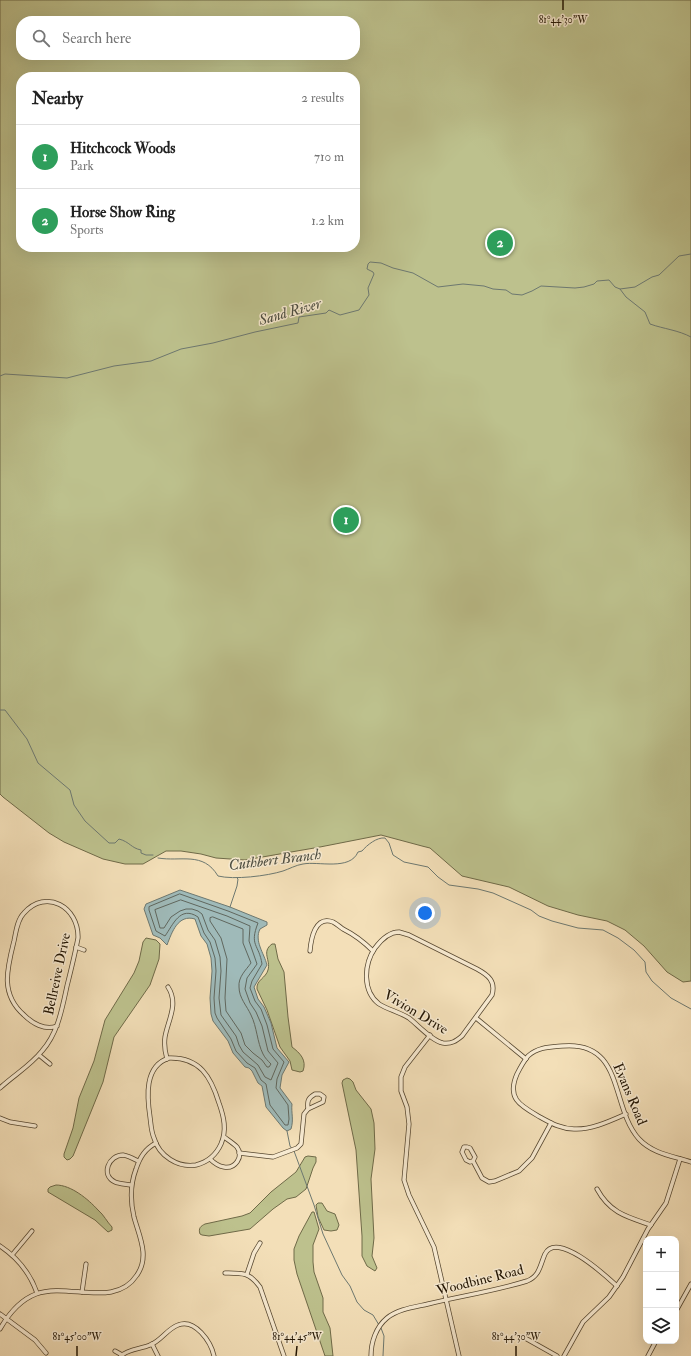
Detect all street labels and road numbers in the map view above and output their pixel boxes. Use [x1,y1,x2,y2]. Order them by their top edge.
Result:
street label: Bellreive Drive [40,931,74,1017]
street label: Vivion Drive [381,986,451,1038]
street label: Evans Road [609,1060,651,1128]
street label: Woodbine Road [434,1261,525,1299]

